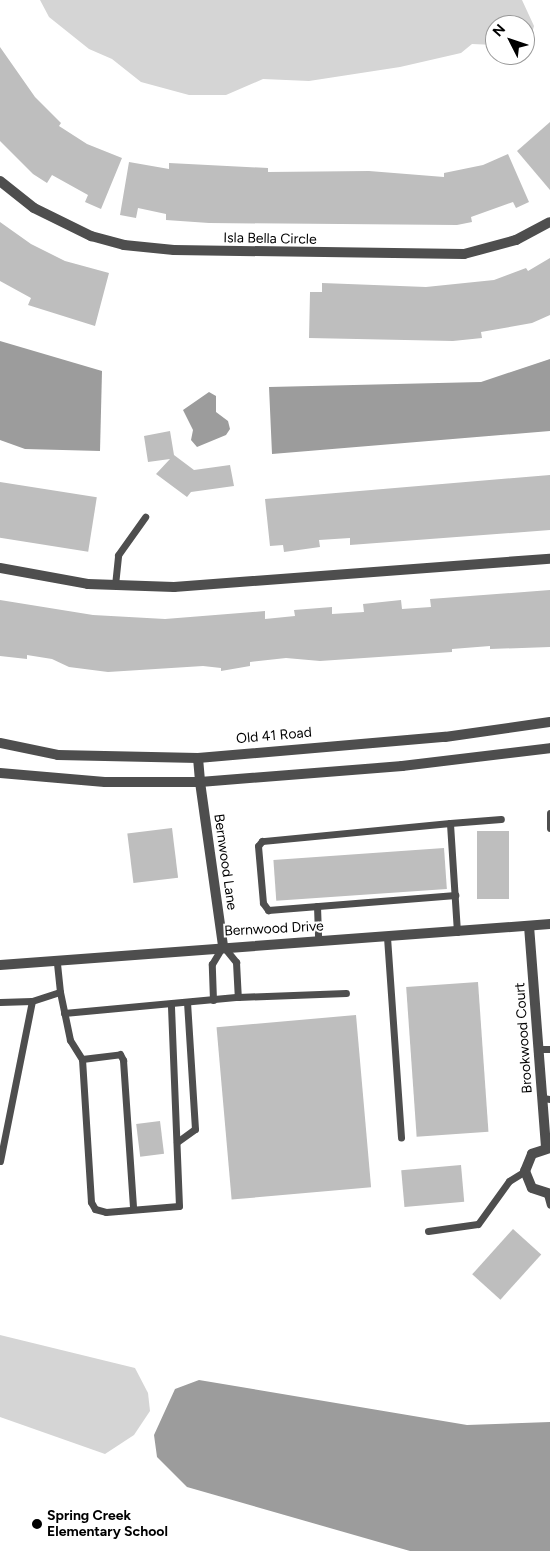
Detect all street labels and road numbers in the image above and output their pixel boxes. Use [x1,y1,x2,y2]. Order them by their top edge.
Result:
street label: Isla Bella Circle [223,230,317,248]
street label: Old 41 Road [236,724,312,748]
street label: Bernwood Lane [210,813,240,911]
street label: Bernwood Drive [224,918,324,940]
street label: Brookwood Court [512,982,536,1094]

